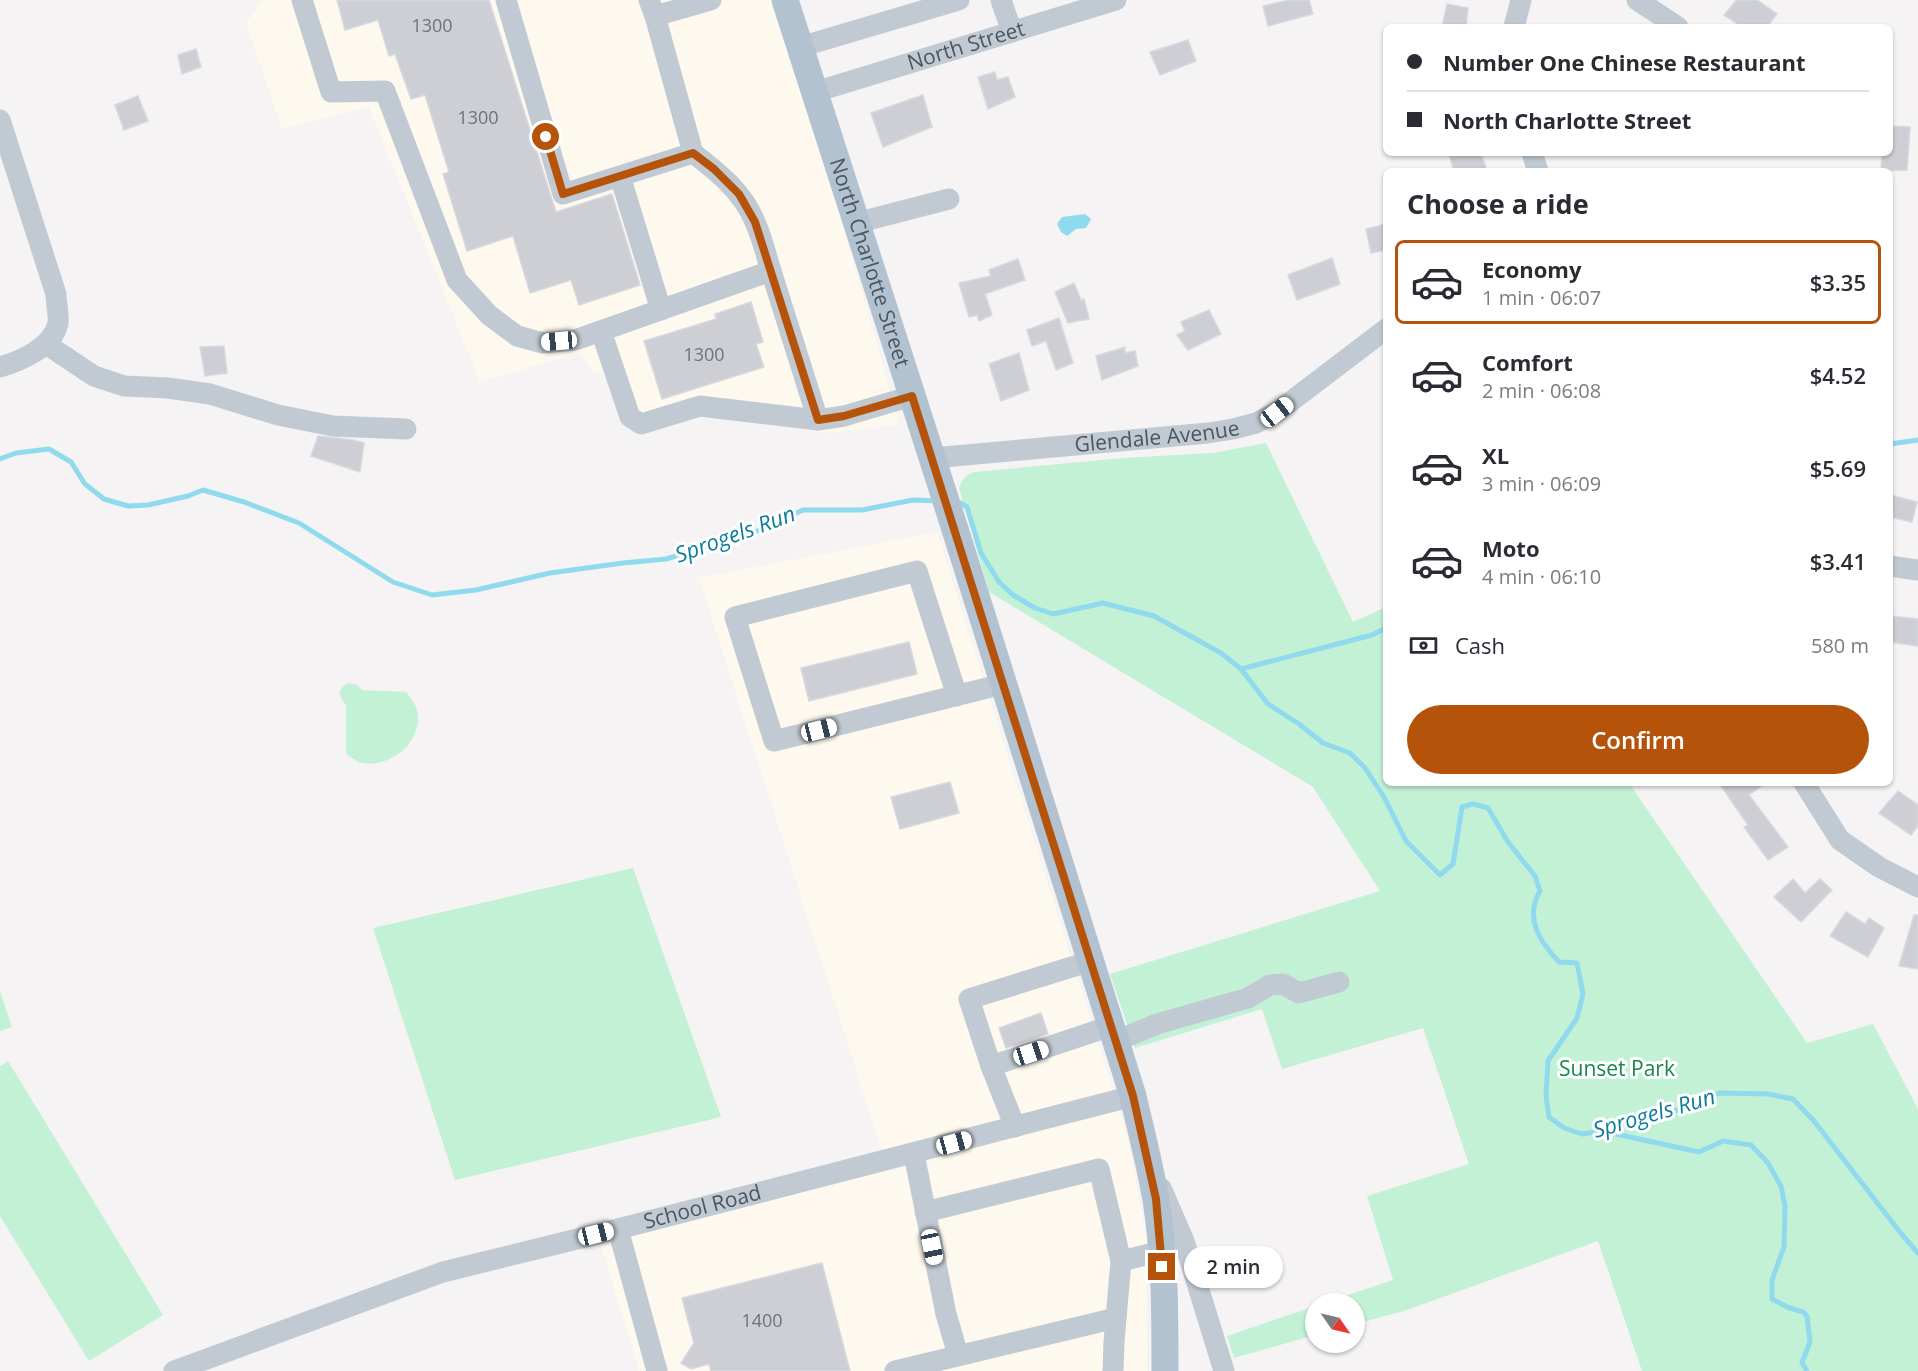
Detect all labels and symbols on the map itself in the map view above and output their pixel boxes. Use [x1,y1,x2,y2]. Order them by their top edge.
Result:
house number: 1300 [411,13,453,37]
street label: North Street [904,14,1028,76]
house number: 1300 [457,105,499,129]
route start [532,123,559,150]
street label: North Charlotte Street [824,154,917,371]
car [540,330,578,352]
house number: 1300 [683,342,725,366]
car [1257,394,1297,430]
street label: Glendale Avenue [1073,413,1242,458]
water label: Sprogels Run [670,497,799,569]
car [799,717,839,743]
car [1011,1039,1051,1067]
park label: Sunset Park [1559,1054,1675,1082]
water label: Sprogels Run [1589,1080,1718,1144]
car [934,1130,974,1156]
street label: School Road [640,1178,764,1235]
car [576,1221,616,1247]
car [919,1228,945,1266]
callout: 2 min [1183,1246,1282,1288]
route end [1148,1253,1175,1280]
north arrow [1305,1293,1365,1353]
house number: 1400 [741,1308,783,1332]

